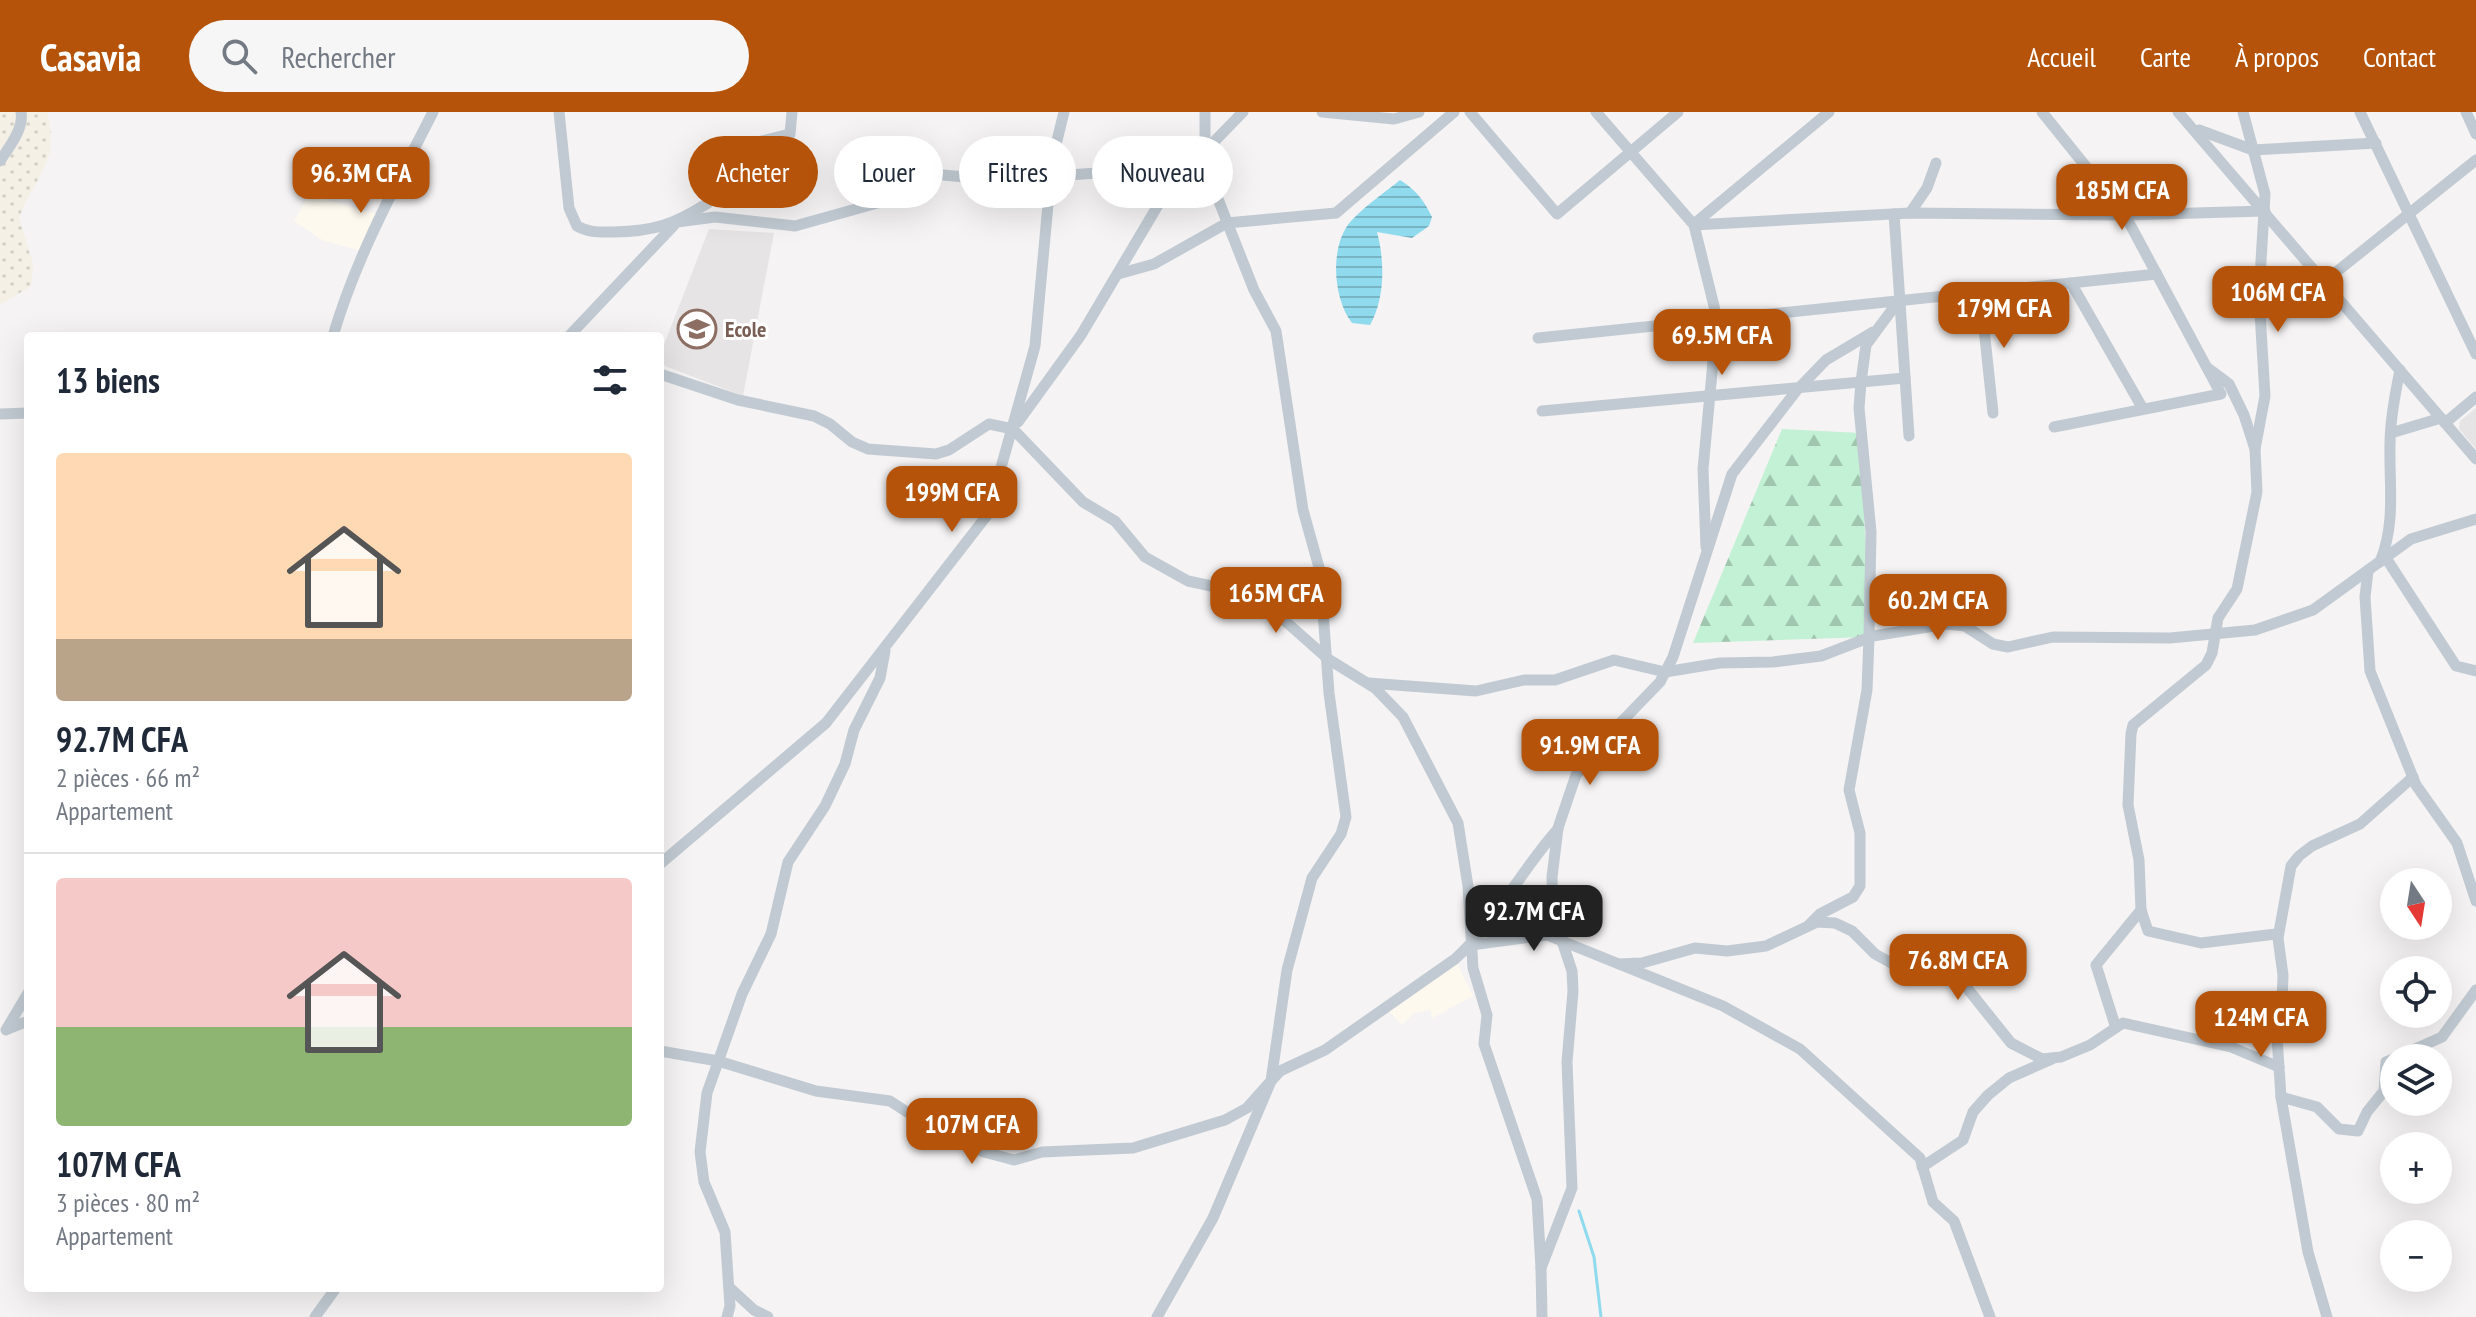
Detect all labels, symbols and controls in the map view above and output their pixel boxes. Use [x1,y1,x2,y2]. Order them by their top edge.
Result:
search box [189,20,749,92]
text: Casavia [40,32,141,81]
icon: search [217,34,261,78]
text: Rechercher [281,37,396,76]
text: Accueil [2027,38,2096,75]
text: Carte [2140,38,2191,75]
text: À propos [2235,38,2319,75]
text: Contact [2363,38,2436,75]
chip: Acheter [688,136,818,208]
chip: Louer [834,136,943,208]
chip: Filtres [959,136,1076,208]
chip: Nouveau [1092,136,1233,208]
pin: 96.3M CFA [269,147,453,215]
text: 96.3M CFA [311,156,411,189]
pin: 185M CFA [2039,164,2205,232]
text: 185M CFA [2074,173,2170,206]
pin: 106M CFA [2195,266,2361,334]
text: 106M CFA [2230,275,2326,308]
pin: 179M CFA [1921,282,2087,350]
text: 179M CFA [1956,291,2052,324]
school or university icon: Ecole [676,308,718,350]
pin: 69.5M CFA [1630,309,1814,377]
place label: Ecole [725,315,766,343]
text: 69.5M CFA [1672,318,1772,351]
text: 13 biens [56,358,160,402]
icon: filters [588,358,632,402]
pin: 199M CFA [869,466,1035,534]
text: 199M CFA [904,475,1000,508]
icon: home [272,505,416,649]
pin: 165M CFA [1193,567,1359,635]
pin: 60.2M CFA [1846,574,2030,642]
text: 165M CFA [1228,576,1324,609]
text: 60.2M CFA [1888,583,1988,616]
text: 92.7M CFA [56,717,188,761]
pin: 91.9M CFA [1498,719,1682,787]
text: 91.9M CFA [1540,728,1640,761]
text: 2 pièces · 66 m² [56,761,200,794]
text: Appartement [56,794,173,827]
north arrow [2380,868,2452,940]
map controls [2380,868,2452,1292]
pin: 92.7M CFA [1442,885,1626,953]
text: 92.7M CFA [1484,894,1584,927]
icon: home [272,930,416,1074]
pin: 76.8M CFA [1866,934,2050,1002]
text: 76.8M CFA [1908,943,2008,976]
button: locate [2380,956,2452,1028]
pin: 124M CFA [2178,991,2344,1059]
text: 124M CFA [2213,1000,2309,1033]
button: layers [2380,1044,2452,1116]
pin: 107M CFA [889,1098,1055,1166]
text: 107M CFA [924,1107,1020,1140]
button: + [2380,1132,2452,1204]
text: 107M CFA [56,1142,181,1186]
text: 3 pièces · 80 m² [56,1186,200,1219]
text: Appartement [56,1219,173,1252]
button: − [2380,1220,2452,1292]

